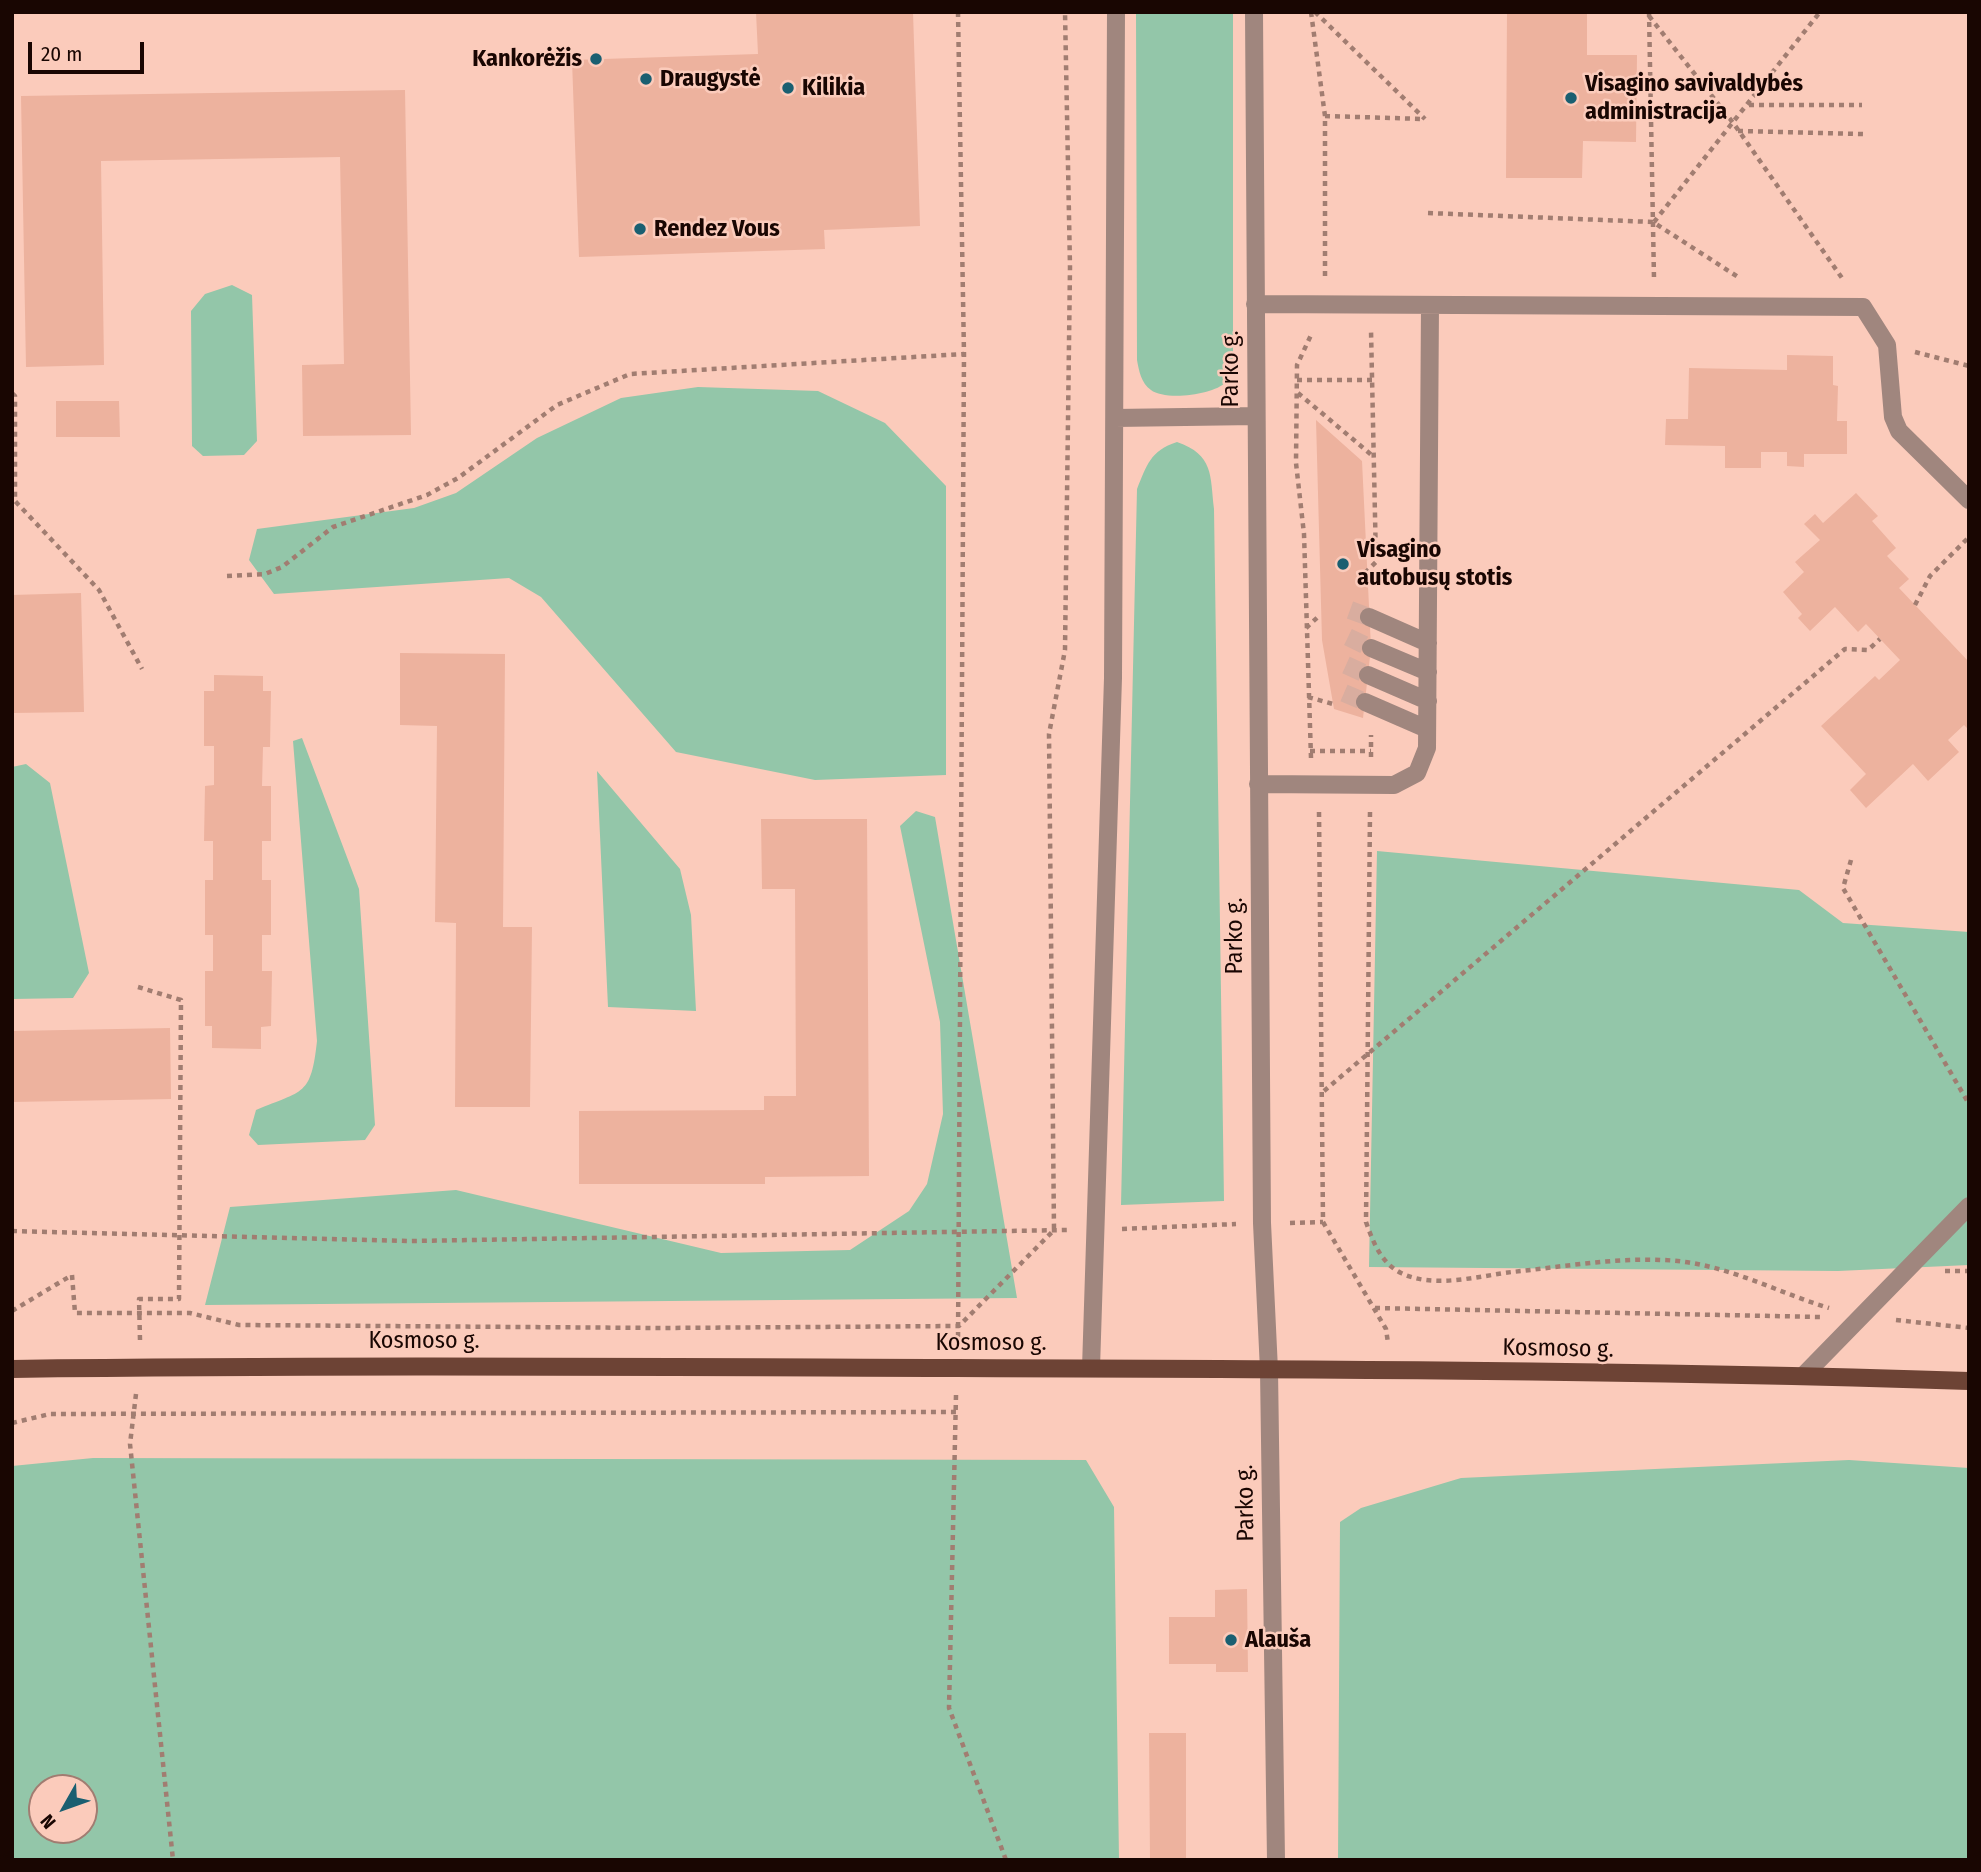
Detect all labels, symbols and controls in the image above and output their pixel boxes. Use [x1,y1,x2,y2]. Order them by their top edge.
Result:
scale bar [32,28,147,72]
text: 20 m [41,41,82,67]
place label: Kankorėžis [472,45,582,73]
marker: Kankorėžis [588,51,604,67]
place label: Draugystė [660,65,761,93]
place label: Visagino savivaldybės administracija [1585,70,1803,126]
marker: Draugystė [638,71,654,87]
place label: Kilikia [802,74,865,102]
marker: Kilikia [780,80,796,96]
marker: Visagino savivaldybės administracija [1563,90,1579,106]
place label: Rendez Vous [654,215,780,243]
marker: Rendez Vous [632,221,648,237]
street label: Parko g. [1217,330,1245,408]
place label: Visagino autobusų stotis [1357,536,1512,592]
marker: Visagino autobusų stotis [1335,556,1351,572]
street label: Parko g. [1221,897,1249,975]
street label: Kosmoso g. [368,1327,480,1355]
street label: Kosmoso g. [935,1329,1047,1357]
street label: Kosmoso g. [1502,1334,1614,1364]
street label: Parko g. [1231,1464,1261,1542]
place label: Alauša [1245,1626,1311,1654]
marker: Alauša [1223,1632,1239,1648]
north arrow [28,1774,98,1844]
text: N [36,1810,61,1833]

